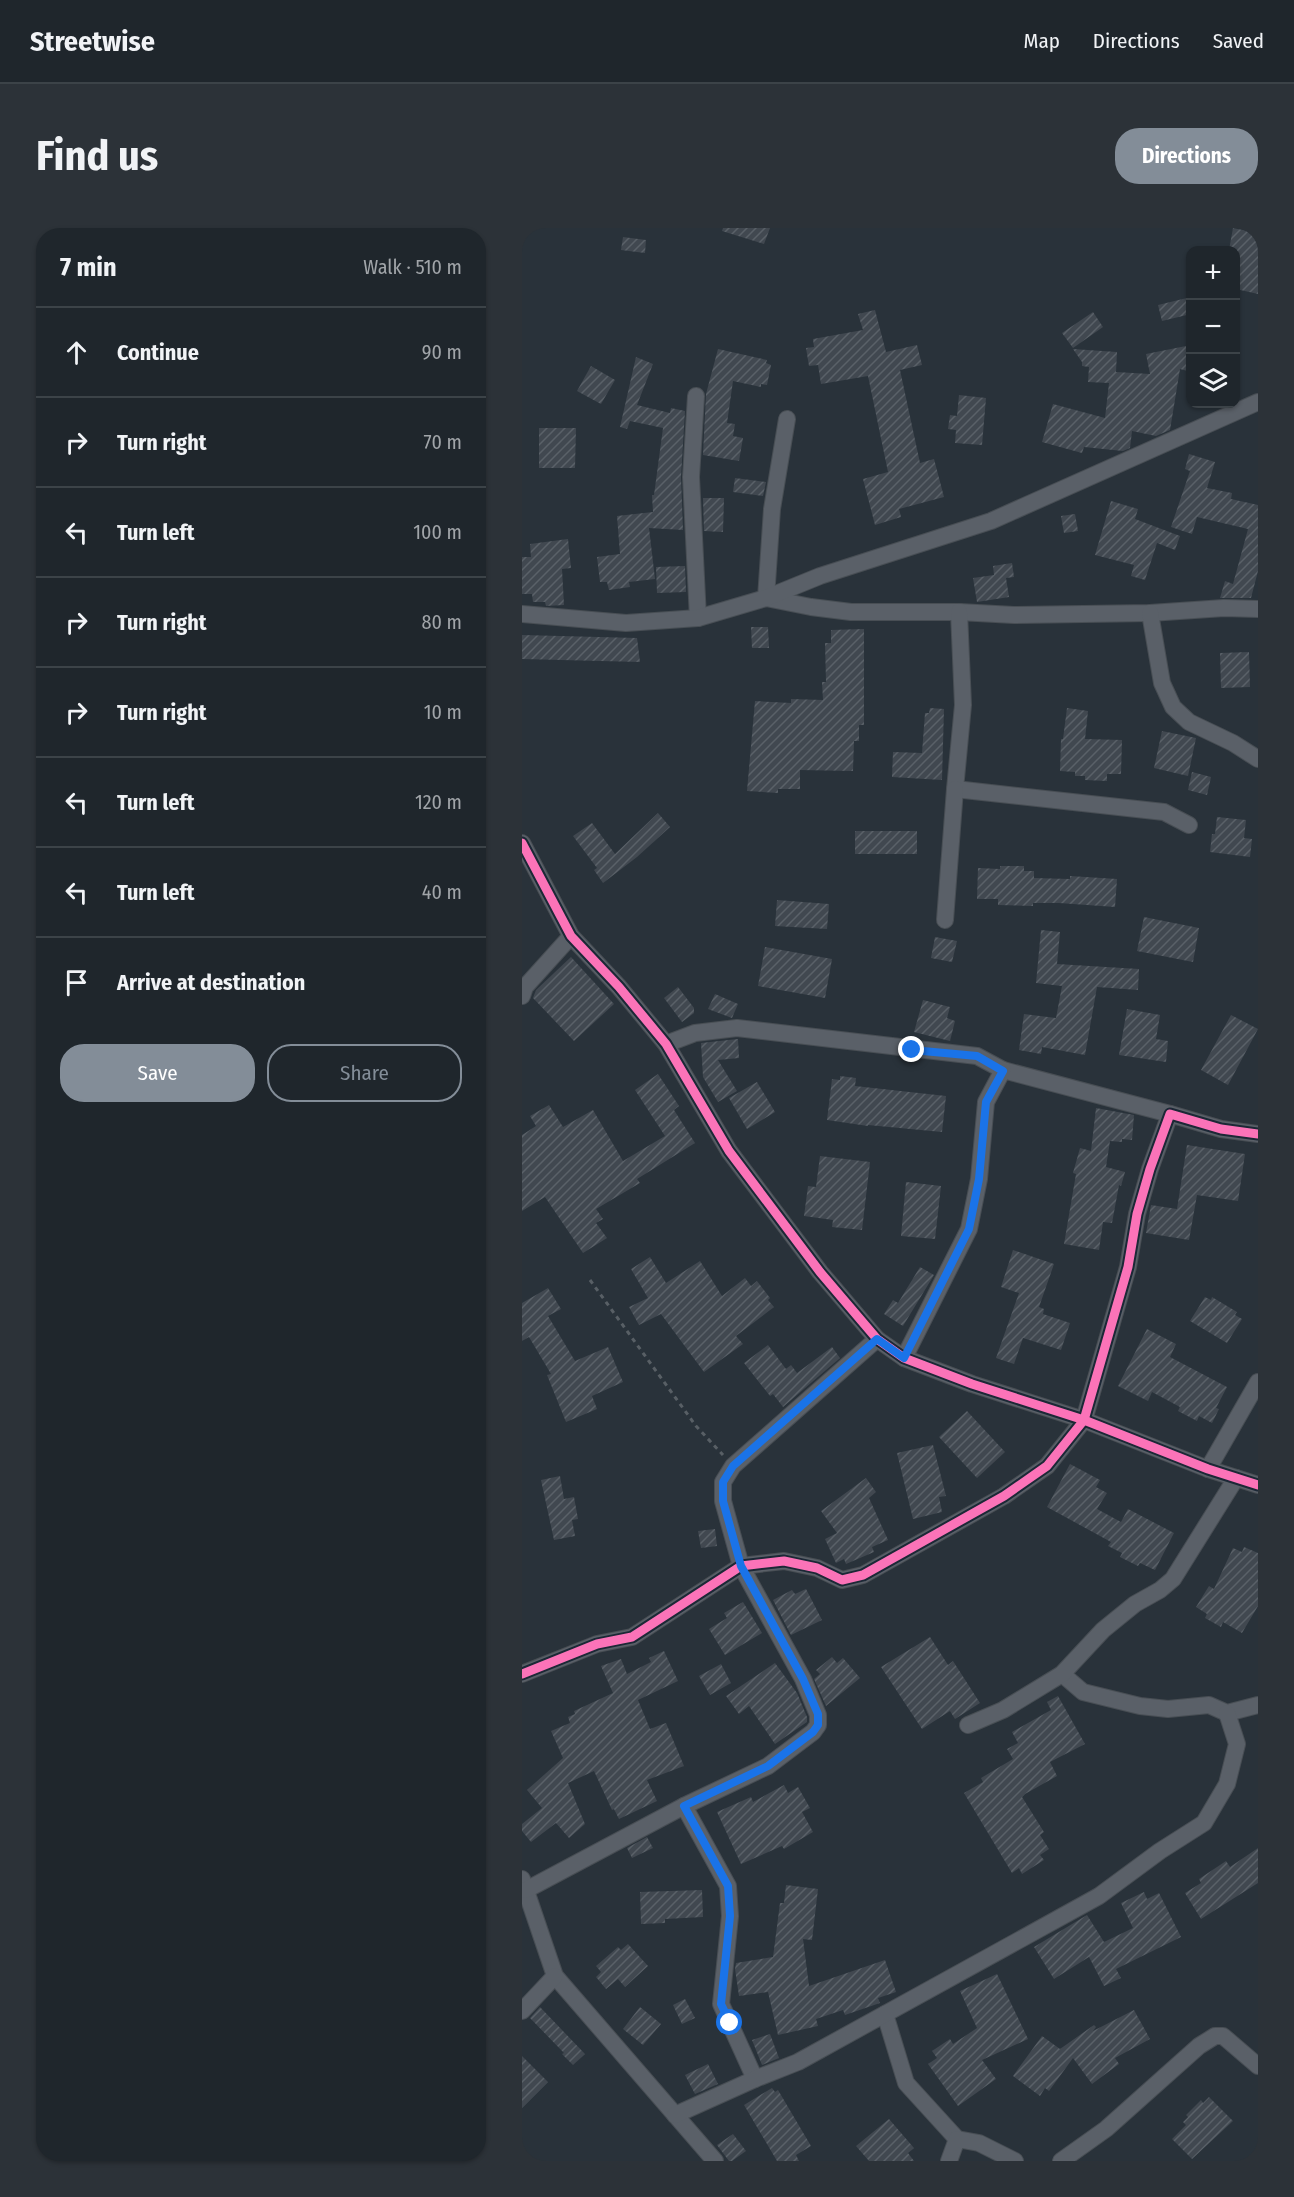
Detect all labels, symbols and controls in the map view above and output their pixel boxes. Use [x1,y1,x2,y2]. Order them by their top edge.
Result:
text: Streetwise [30,25,155,58]
text: Map [1023,28,1060,54]
text: Directions [1093,28,1180,54]
text: Saved [1213,28,1264,54]
button: Directions [1115,128,1258,184]
text: Find us [36,131,158,181]
map controls [1186,246,1240,408]
button: + [1186,246,1240,300]
text: 7 min [60,252,117,283]
text: Walk · 510 m [363,255,462,279]
button: − [1186,300,1240,354]
icon: ahead [60,336,93,369]
text: Continue [117,339,199,366]
text: 90 m [422,340,462,364]
button: layers [1186,354,1240,408]
icon: right [60,426,93,459]
text: Turn right [117,429,206,456]
text: 70 m [424,430,462,454]
icon: left [60,516,93,549]
text: Turn left [117,519,195,546]
text: 100 m [413,520,462,544]
icon: right [60,606,93,639]
text: Turn right [117,609,206,636]
text: 80 m [422,610,462,634]
icon: right [60,696,93,729]
text: Turn right [117,699,206,726]
text: 10 m [424,700,462,724]
icon: left [60,786,93,819]
text: Turn left [117,789,195,816]
text: 120 m [415,790,462,814]
icon: left [60,876,93,909]
text: Turn left [117,879,195,906]
text: 40 m [422,880,462,904]
icon: arrive [60,966,93,999]
text: Arrive at destination [117,969,305,996]
route end [898,1036,924,1062]
button: Save [60,1044,255,1102]
button: Share [267,1044,462,1102]
route start [716,2009,742,2035]

